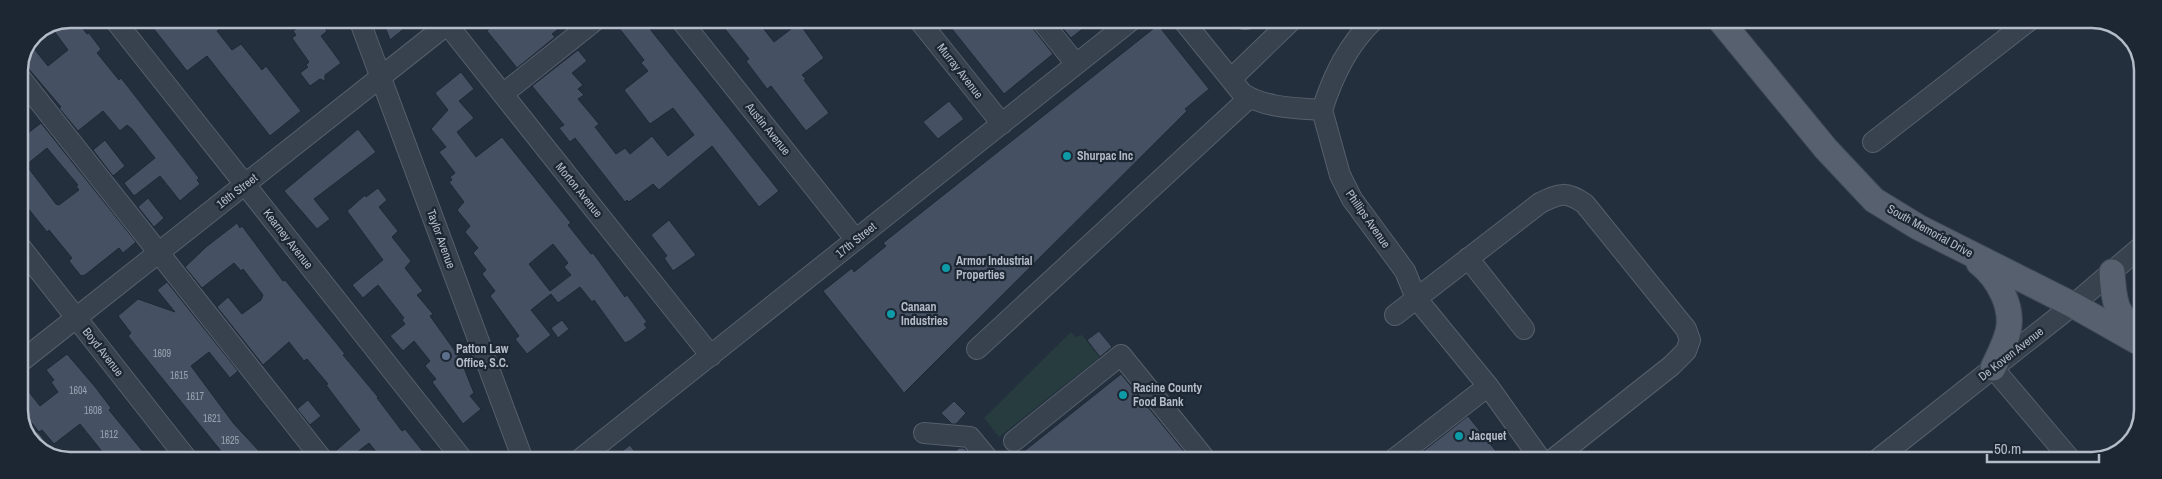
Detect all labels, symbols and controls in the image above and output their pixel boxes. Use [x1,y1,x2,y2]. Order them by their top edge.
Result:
street label: Murray Avenue [933,40,987,102]
street label: Austin Avenue [741,99,794,159]
place label: Shurpac Inc [1077,148,1134,164]
marker: Shurpac Inc [1061,150,1073,162]
street label: Morton Avenue [552,159,606,221]
street label: 16th Street [213,170,261,212]
street label: Phillips Avenue [1342,187,1394,251]
street label: South Memorial Drive [1884,201,1976,261]
street label: Kearney Avenue [260,206,316,272]
street label: Taylor Avenue [423,207,459,271]
street label: 17th Street [832,218,880,261]
place label: Armor Industrial Properties [956,253,1033,283]
marker: Armor Industrial Properties [940,262,952,274]
place label: Canaan Industries [901,299,949,329]
marker: Canaan Industries [885,308,897,320]
street label: De Koven Avenue [1975,323,2047,385]
street label: Boyd Avenue [79,324,127,380]
place label: Patton Law Office, S.C. [456,341,509,371]
house number: 1609 [153,347,172,360]
marker: Patton Law Office, S.C. [440,350,452,362]
house number: 1615 [170,369,189,382]
place label: Racine County Food Bank [1133,380,1202,410]
house number: 1604 [69,384,88,397]
marker: Racine County Food Bank [1117,389,1129,401]
house number: 1617 [186,390,205,403]
house number: 1608 [84,404,103,417]
house number: 1621 [203,412,222,425]
house number: 1612 [100,428,119,441]
place label: Jacquet [1469,428,1507,444]
marker: Jacquet [1453,430,1465,442]
scale bar [1987,432,2100,464]
house number: 1625 [221,434,240,447]
text: 50 m [1994,438,2021,459]

